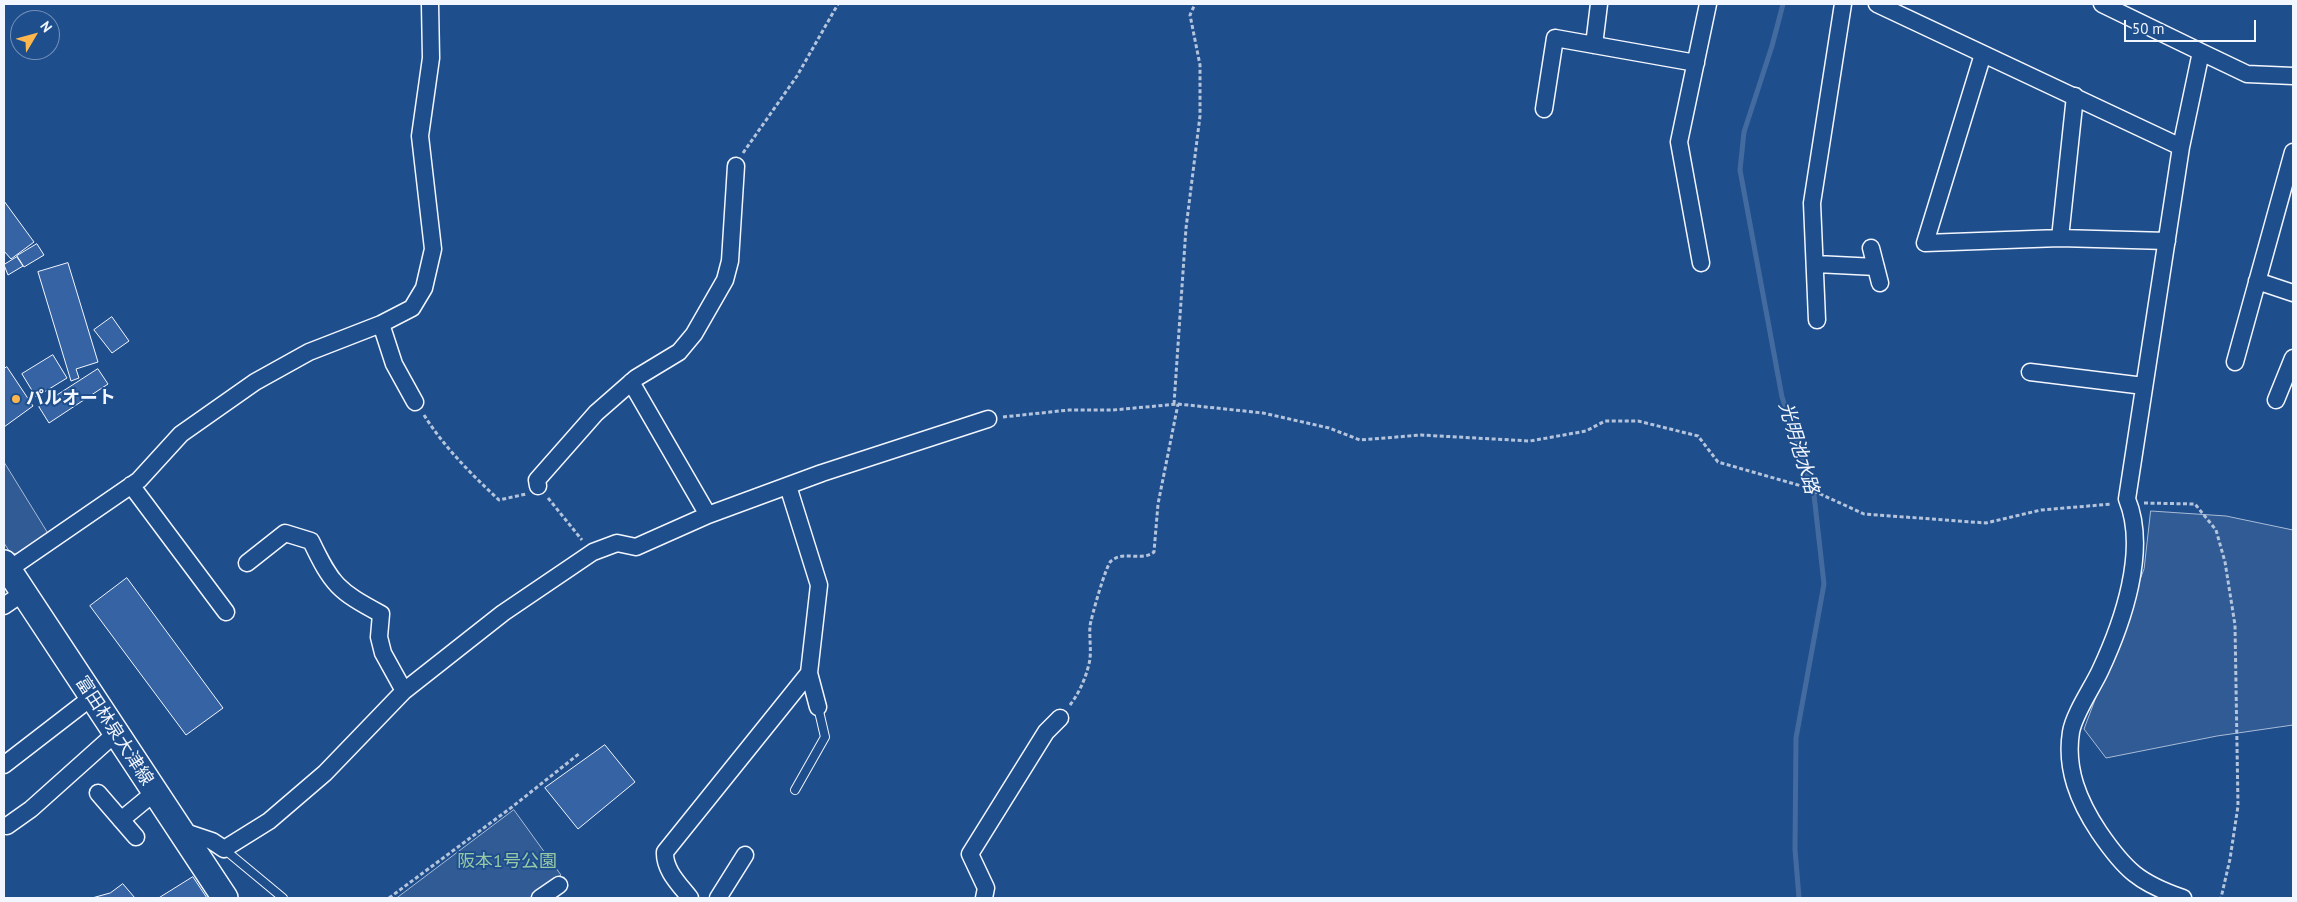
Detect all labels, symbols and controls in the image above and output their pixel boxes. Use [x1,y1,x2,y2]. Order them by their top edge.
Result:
north arrow [10,10,60,60]
scale bar [2127,10,2260,42]
text: N [36,17,56,36]
text: 50 m [2132,19,2165,38]
place label: パルオート [26,388,116,410]
marker: パルオート [10,393,22,405]
water label: 光明池水路 [1773,399,1823,497]
street label: 富田林泉大津線 [71,672,157,790]
park label: 阪本1号公園 [457,851,557,873]

